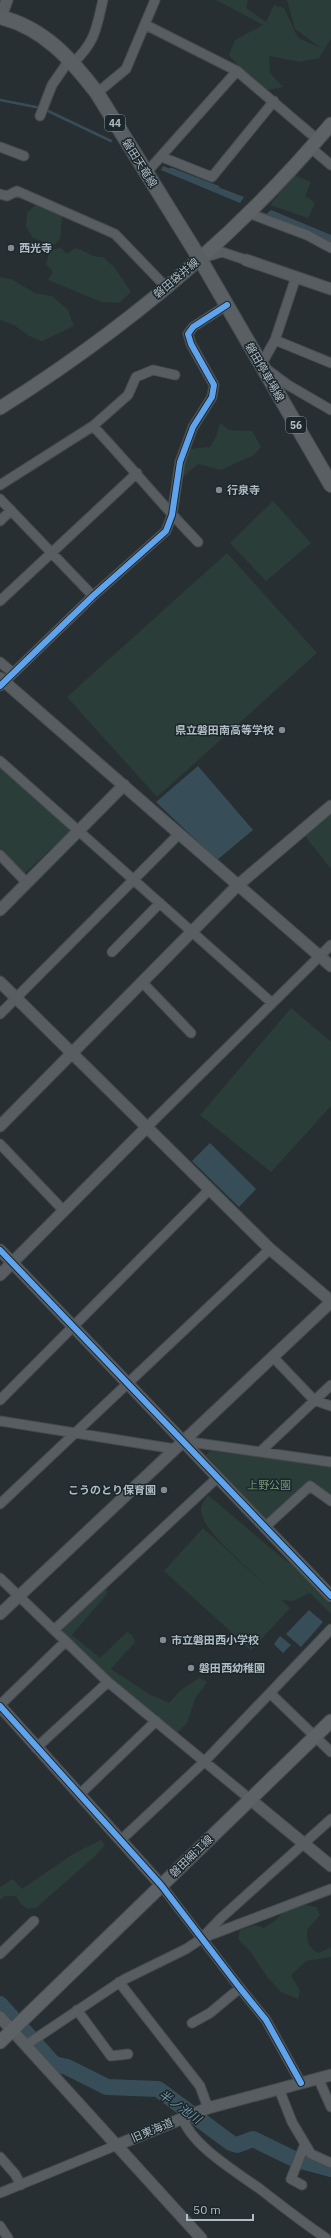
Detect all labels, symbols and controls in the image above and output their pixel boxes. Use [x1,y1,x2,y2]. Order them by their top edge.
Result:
road number: 44 [105,115,125,131]
street label: 磐田天竜線 [119,136,161,190]
place label: 西光寺 [19,241,52,255]
marker: 西光寺 [6,243,16,253]
street label: 磐田袋井線 [150,255,202,301]
street label: 磐田停車場線 [242,340,288,404]
road number: 56 [286,417,306,433]
place label: 行泉寺 [227,483,260,497]
marker: 行泉寺 [214,485,224,495]
place label: 県立磐田南高等学校 [175,723,274,737]
marker: 県立磐田南高等学校 [277,725,287,735]
park label: 上野公園 [247,1478,291,1492]
place label: こうのとり保育園 [68,1483,156,1497]
marker: こうのとり保育園 [159,1485,169,1495]
place label: 市立磐田西小学校 [171,1633,259,1647]
marker: 市立磐田西小学校 [158,1635,168,1645]
place label: 磐田西幼稚園 [199,1661,265,1675]
marker: 磐田西幼稚園 [186,1663,196,1673]
street label: 磐田細江線 [166,1832,216,1880]
water label: 半ノ池川 [156,2087,206,2128]
street label: 旧東海道 [129,2115,175,2145]
scale bar [187,2196,253,2222]
text: 50 m [193,2202,221,2217]

